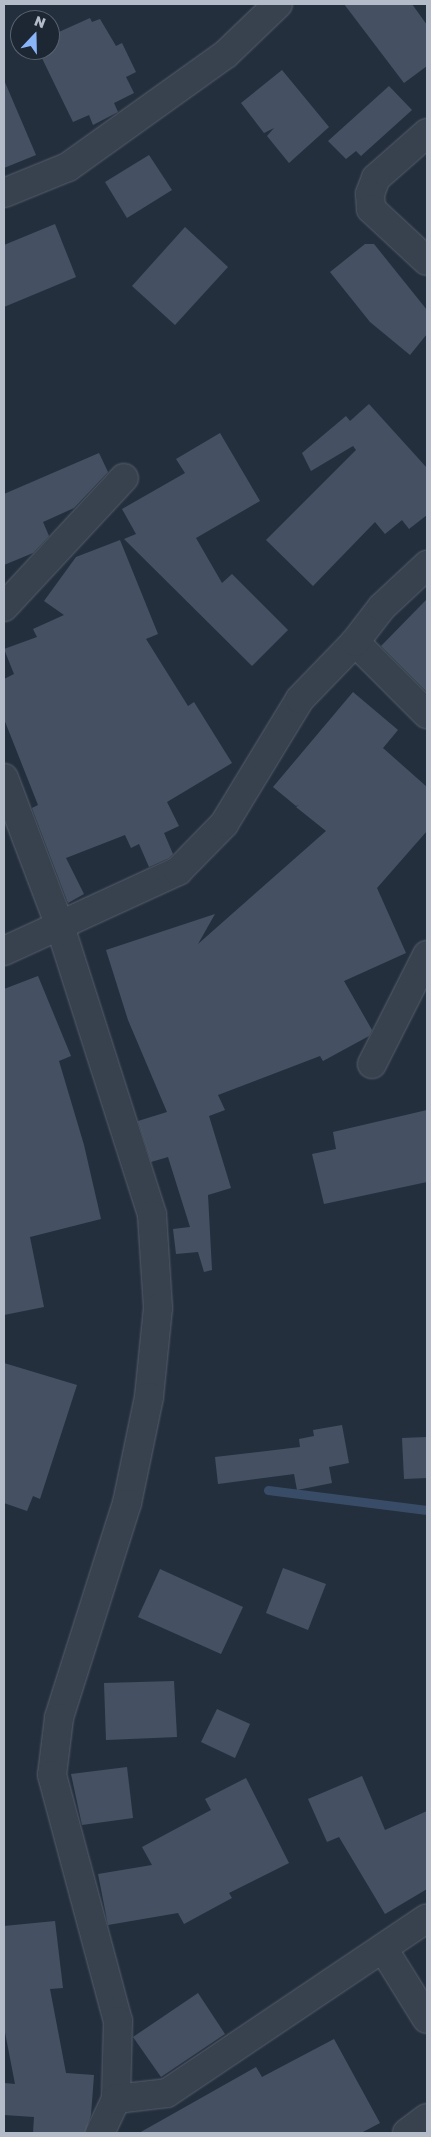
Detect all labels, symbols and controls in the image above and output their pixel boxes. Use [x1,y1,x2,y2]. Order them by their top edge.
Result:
north arrow [10,10,60,60]
text: N [32,12,48,31]

